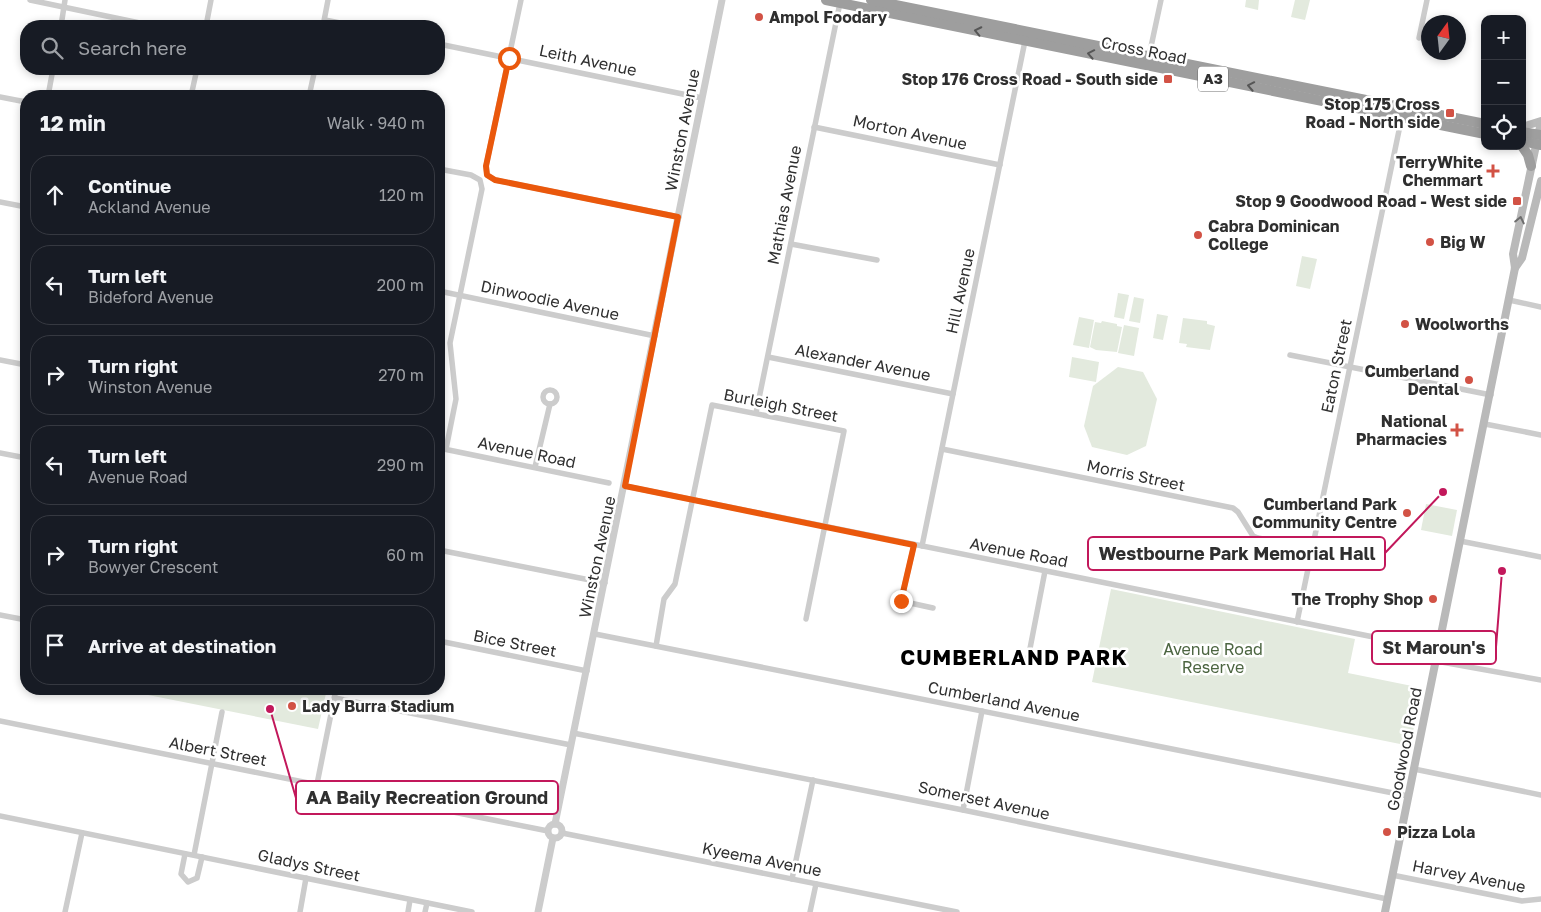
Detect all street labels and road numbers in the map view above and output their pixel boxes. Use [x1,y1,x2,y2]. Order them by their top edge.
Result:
street label: Cross Road [1100,32,1188,68]
street label: Leith Avenue [537,40,639,80]
road number: A3 [1198,66,1228,92]
street label: Winston Avenue [660,67,704,193]
street label: Morton Avenue [851,110,969,154]
street label: Mathias Avenue [763,144,805,266]
street label: Hill Avenue [941,246,979,336]
street label: Dinwoodie Avenue [479,276,621,324]
street label: Eaton Street [1316,317,1356,415]
street label: Alexander Avenue [794,339,932,385]
street label: Burleigh Street [722,384,840,426]
street label: Avenue Road [476,432,578,472]
street label: Morris Street [1085,455,1187,495]
street label: Winston Avenue [574,494,620,620]
street label: Avenue Road [968,533,1070,571]
street label: Bice Street [472,625,558,661]
street label: Cumberland Avenue [926,676,1082,726]
street label: Goodwood Road [1382,686,1426,812]
street label: Albert Street [168,732,268,770]
street label: Somerset Avenue [916,776,1052,824]
street label: Kyeema Avenue [701,838,823,880]
street label: Gladys Street [256,844,362,886]
street label: Harvey Avenue [1411,855,1527,897]

